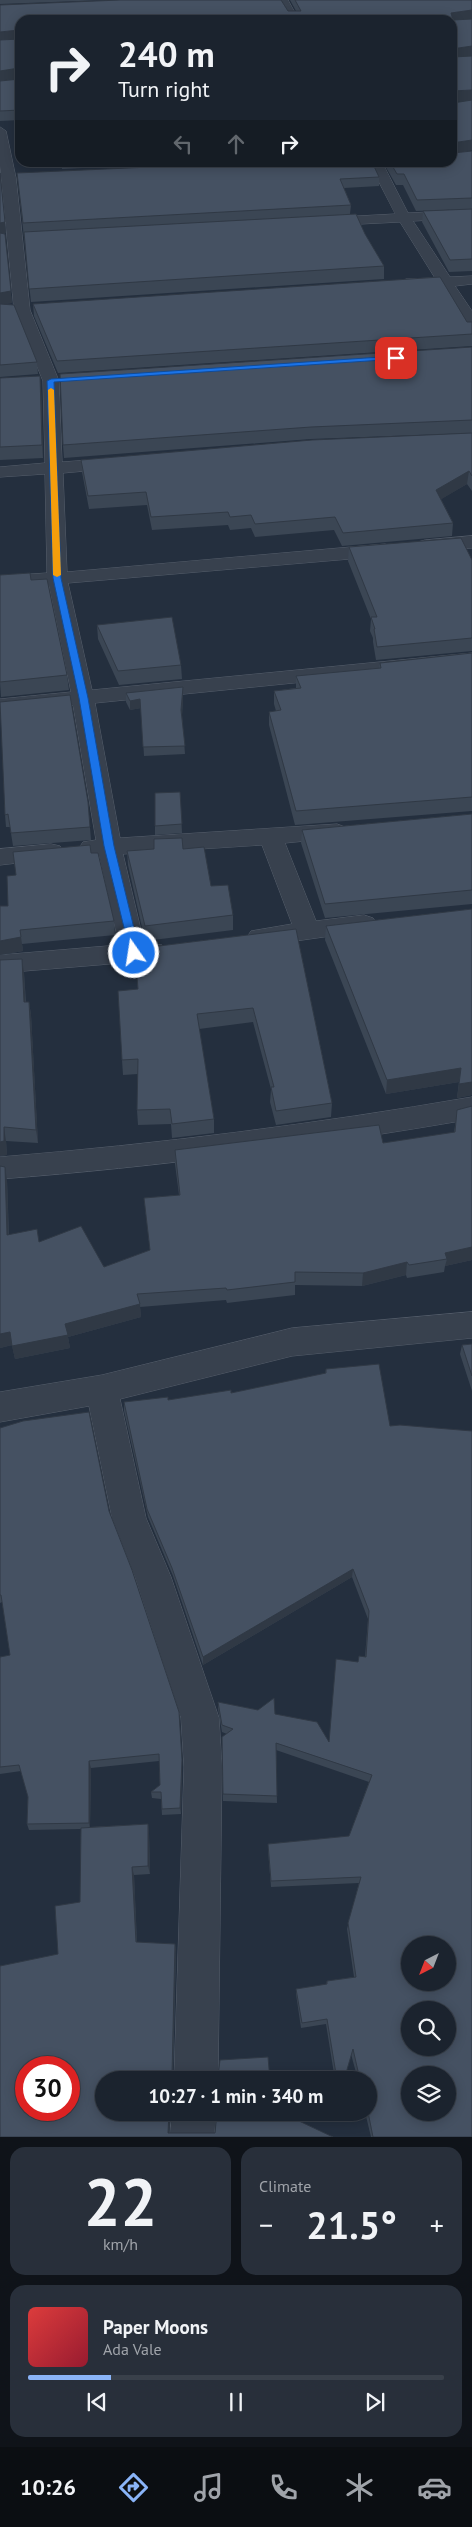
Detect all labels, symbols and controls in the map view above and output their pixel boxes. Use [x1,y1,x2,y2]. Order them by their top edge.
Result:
text: 240 m [118,31,215,77]
icon: right [35,35,100,100]
text: Turn right [118,75,210,103]
icon: left [169,130,197,158]
icon: ahead [222,130,250,158]
icon: right [275,130,303,158]
pin [375,337,417,379]
icon: arrive [382,344,410,372]
position arrow [107,926,159,978]
north arrow [401,1936,456,1991]
map controls [401,1936,456,2121]
button: search [401,2001,456,2056]
speed limit sign: 30 [15,2056,80,2121]
button: layers [401,2066,456,2121]
text: 10:27 · 1 min · 340 m [149,2084,323,2108]
text: 22 [84,2159,157,2243]
text: Climate [259,2176,311,2196]
text: 21.5° [306,2200,397,2249]
text: − [259,2206,273,2243]
text: + [430,2206,444,2243]
text: km/h [103,2234,138,2254]
text: Paper Moons [103,2315,208,2339]
text: Ada Vale [103,2339,162,2359]
icon: previous [83,2388,111,2416]
icon: pause [222,2388,250,2416]
icon: next [361,2388,389,2416]
icon: directions [116,2470,151,2505]
icon: music [191,2470,226,2505]
icon: phone [266,2470,301,2505]
icon: climate [342,2470,377,2505]
icon: car [417,2470,452,2505]
text: 10:26 [20,2473,76,2501]

